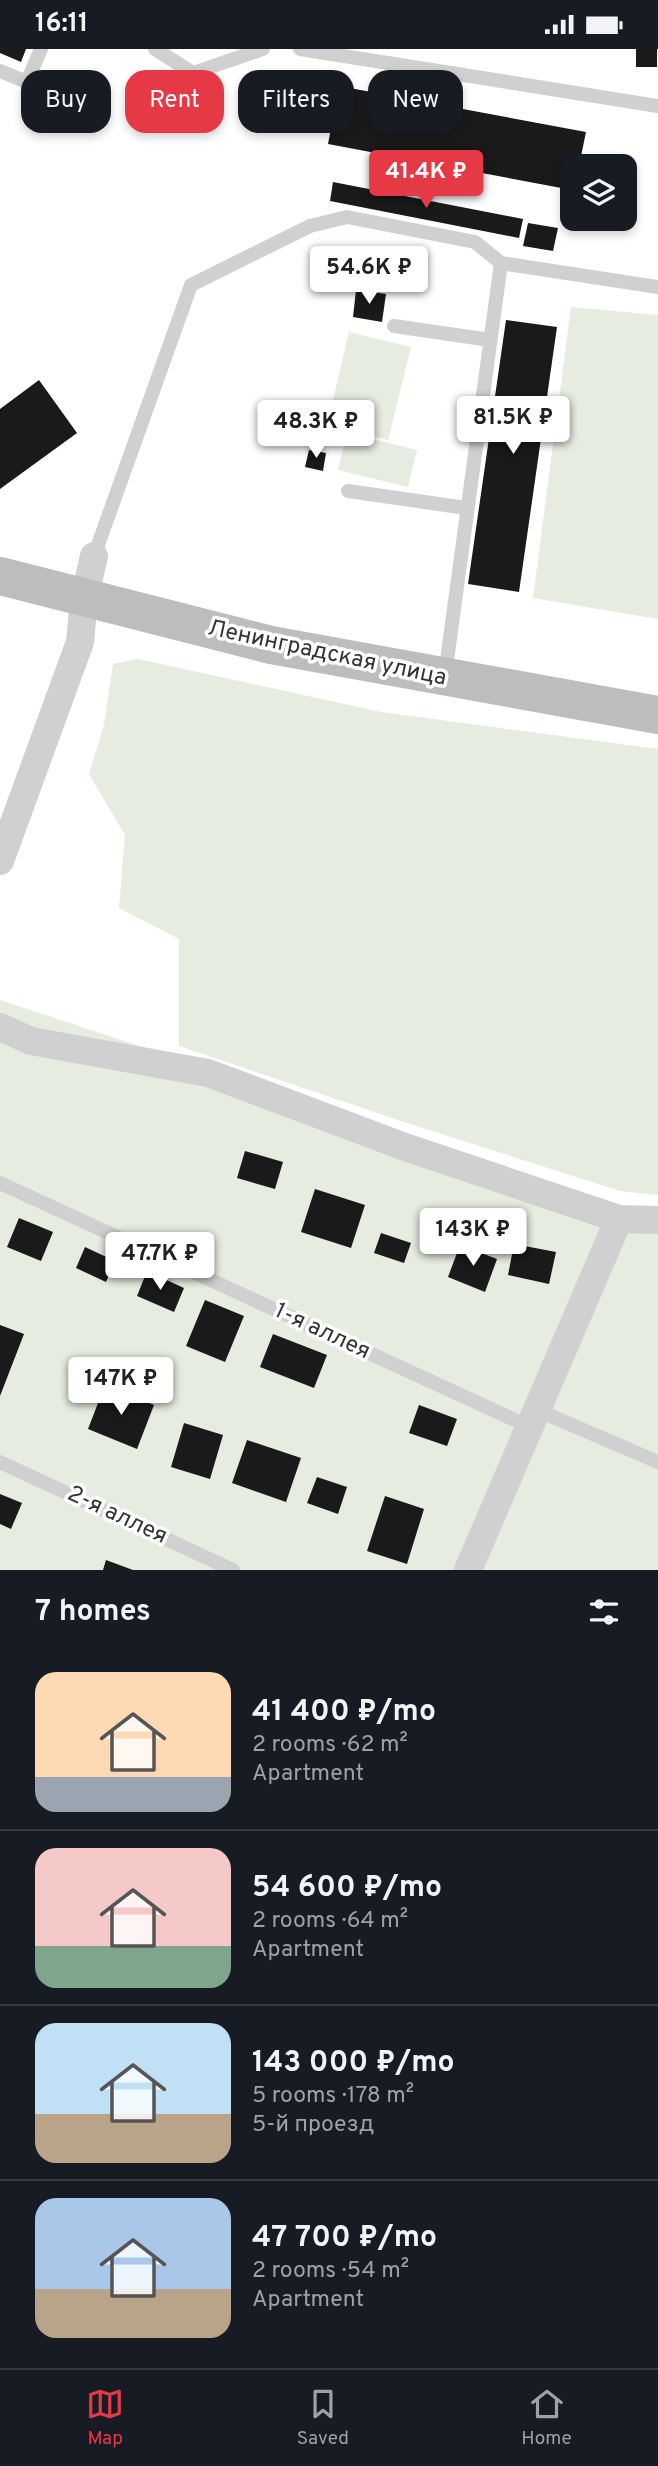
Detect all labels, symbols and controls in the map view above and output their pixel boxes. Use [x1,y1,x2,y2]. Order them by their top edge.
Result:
text: 16:11 [35,8,89,41]
chip: Buy [21,70,111,133]
chip: Rent [125,70,224,133]
chip: Filters [238,70,354,133]
chip: New [368,70,463,133]
pin: 41.4K ₽ [361,151,491,210]
map controls [560,154,637,231]
button: layers [560,154,637,231]
text: 41.4K ₽ [385,158,467,187]
pin: 54.6K ₽ [304,247,434,306]
text: 54.6K ₽ [326,254,412,283]
pin: 81.5K ₽ [448,397,578,456]
pin: 48.3K ₽ [251,401,381,460]
text: 81.5K ₽ [473,404,553,433]
text: 48.3K ₽ [273,408,359,437]
street label: Ленинградская улица [205,615,449,693]
pin: 143K ₽ [416,1209,530,1268]
text: 143K ₽ [436,1216,510,1245]
pin: 47.7K ₽ [95,1233,225,1292]
text: 47.7K ₽ [121,1240,199,1269]
street label: 1-я аллея [269,1297,375,1367]
pin: 147K ₽ [64,1357,178,1417]
text: 147K ₽ [84,1365,158,1394]
street label: 2-я аллея [62,1480,172,1552]
icon: filters [585,1593,623,1631]
text: 7 homes [35,1594,151,1631]
text: 41 400 ₽/mo [252,1694,436,1731]
icon: home [91,1700,175,1784]
text: 2 rooms · 62 m² [252,1731,408,1760]
text: Apartment [252,1760,364,1789]
text: 54 600 ₽/mo [252,1870,442,1907]
icon: home [91,1876,175,1960]
text: 2 rooms · 64 m² [252,1907,408,1936]
text: Apartment [252,1936,364,1965]
text: 143 000 ₽/mo [252,2045,455,2082]
icon: home [91,2051,175,2135]
text: 5 rooms · 178 m² [252,2082,414,2111]
text: 5-й проезд [252,2111,374,2140]
text: 47 700 ₽/mo [252,2220,437,2257]
icon: home [91,2226,175,2310]
text: 2 rooms · 54 m² [252,2257,409,2286]
text: Apartment [252,2286,364,2315]
tab: Map [86,2385,124,2451]
tab: Saved [297,2385,349,2451]
tab: Home [521,2385,572,2451]

